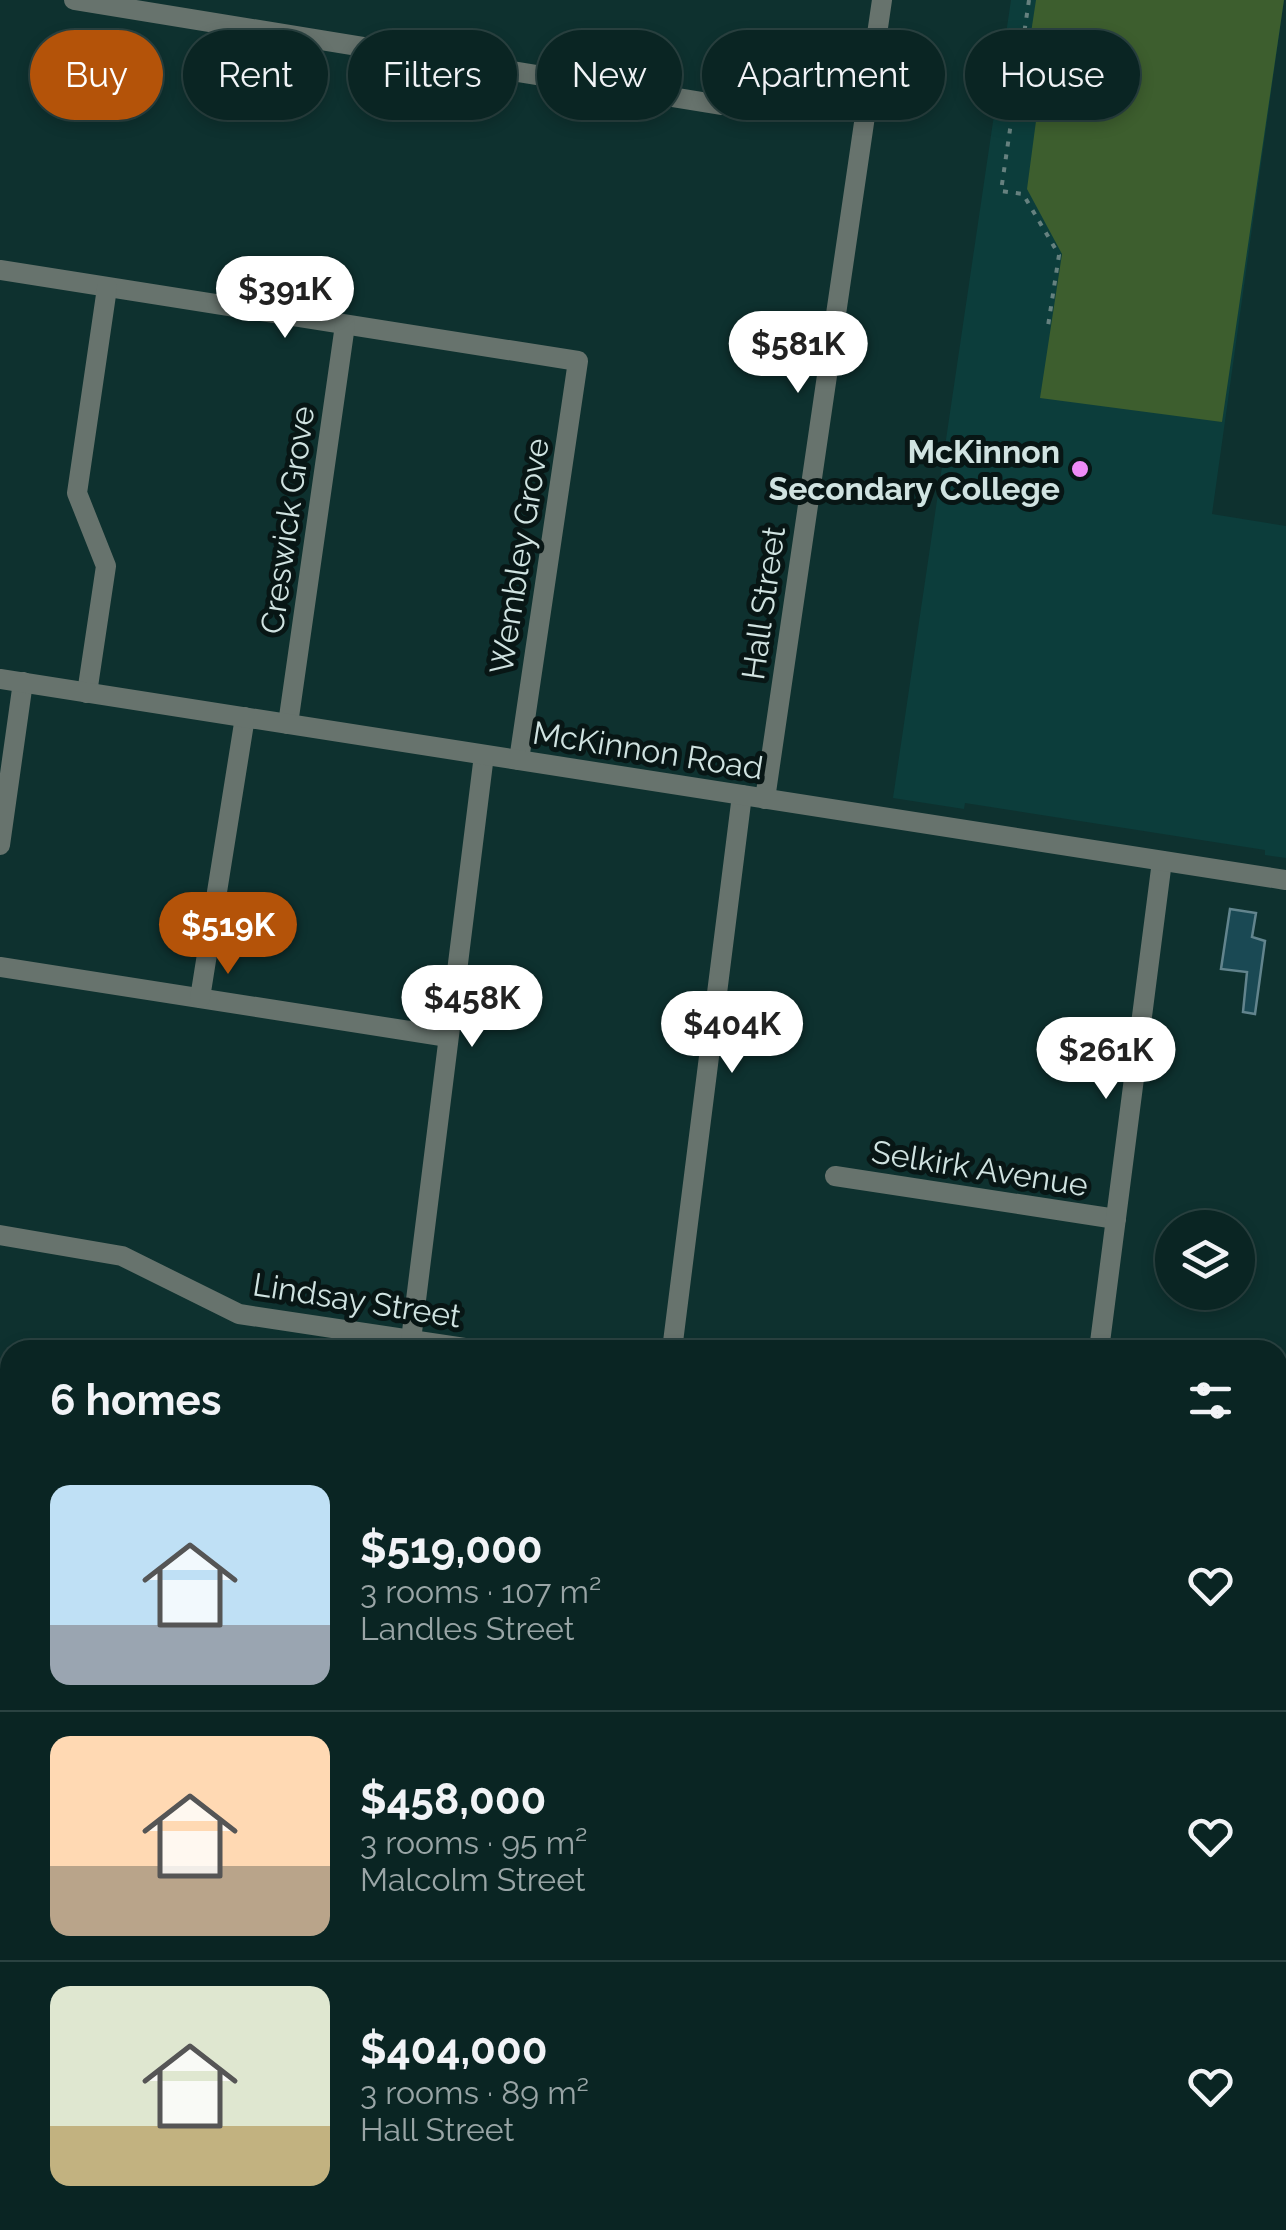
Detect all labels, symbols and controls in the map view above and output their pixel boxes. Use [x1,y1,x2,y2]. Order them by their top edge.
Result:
chip: Buy [30,30,163,120]
chip: Rent [183,30,328,120]
chip: Filters [348,30,517,120]
chip: New [537,30,682,120]
chip: Apartment [702,30,945,120]
chip: House [965,30,1140,120]
pin: $391K [215,256,355,341]
text: $391K [238,270,332,307]
pin: $581K [728,311,868,396]
text: $581K [751,325,845,362]
street label: Creswick Grove [253,404,321,636]
place label: McKinnon Secondary College [769,433,1060,507]
street label: Wembley Grove [482,435,556,677]
marker: McKinnon Secondary College [1069,458,1091,480]
street label: Hall Street [734,524,792,682]
street label: McKinnon Road [530,714,766,786]
pin: $519K [158,892,298,977]
text: $519K [181,906,275,943]
pin: $458K [402,965,542,1050]
text: $458K [423,979,521,1016]
pin: $404K [662,991,802,1076]
text: $404K [683,1005,781,1042]
pin: $261K [1036,1017,1176,1102]
text: $261K [1059,1031,1153,1068]
street label: Selkirk Avenue [869,1133,1091,1203]
map controls [1155,1210,1255,1310]
button: layers [1155,1210,1255,1310]
street label: Lindsay Street [250,1265,464,1335]
icon: filters [1183,1373,1238,1428]
text: 6 homes [50,1376,221,1425]
text: $519,000 [360,1524,543,1573]
icon: home [130,1525,250,1645]
icon: heart [1183,1558,1238,1613]
text: 3 rooms · 107 m² [360,1573,601,1610]
text: Landles Street [360,1610,574,1647]
text: $458,000 [360,1775,546,1824]
icon: home [130,1776,250,1896]
icon: heart [1183,1809,1238,1864]
text: 3 rooms · 95 m² [360,1824,587,1861]
text: Malcolm Street [360,1861,585,1898]
text: $404,000 [360,2025,548,2074]
icon: home [130,2026,250,2146]
icon: heart [1183,2059,1238,2114]
text: 3 rooms · 89 m² [360,2074,589,2111]
text: Hall Street [360,2111,514,2148]

